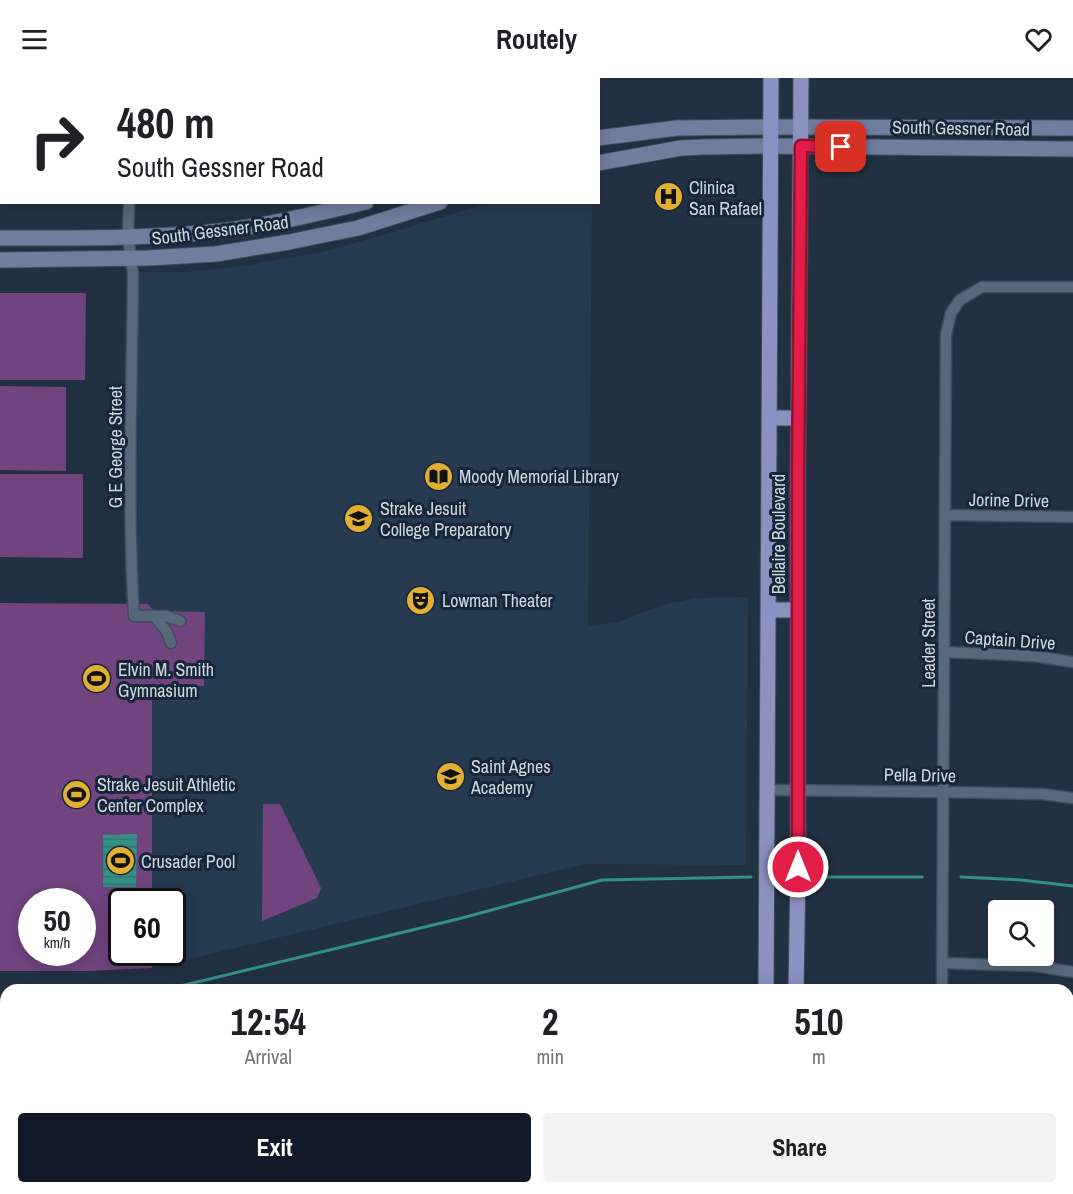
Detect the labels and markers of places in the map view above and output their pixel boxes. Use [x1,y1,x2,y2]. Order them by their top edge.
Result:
pin [815,121,866,172]
place label: Clinica San Rafael [689,175,762,221]
hospital icon: Clinica San Rafael [652,181,684,213]
library icon: Moody Memorial Library [422,460,454,492]
place label: Moody Memorial Library [459,464,620,489]
place label: Strake Jesuit College Preparatory [380,496,512,542]
school or university icon: Strake Jesuit College Preparatory [343,502,375,534]
theatre icon: Lowman Theater [405,584,437,616]
place label: Lowman Theater [442,588,553,613]
place label: Elvin M. Smith Gymnasium [118,657,214,703]
sports icon: Elvin M. Smith Gymnasium [81,663,113,695]
place label: Saint Agnes Academy [470,754,551,800]
school or university icon: Saint Agnes Academy [434,760,466,792]
place label: Strake Jesuit Athletic Center Complex [97,772,236,818]
sports icon: Strake Jesuit Athletic Center Complex [60,778,92,810]
sports icon: Crusader Pool [104,845,136,877]
place label: Crusader Pool [141,849,235,874]

